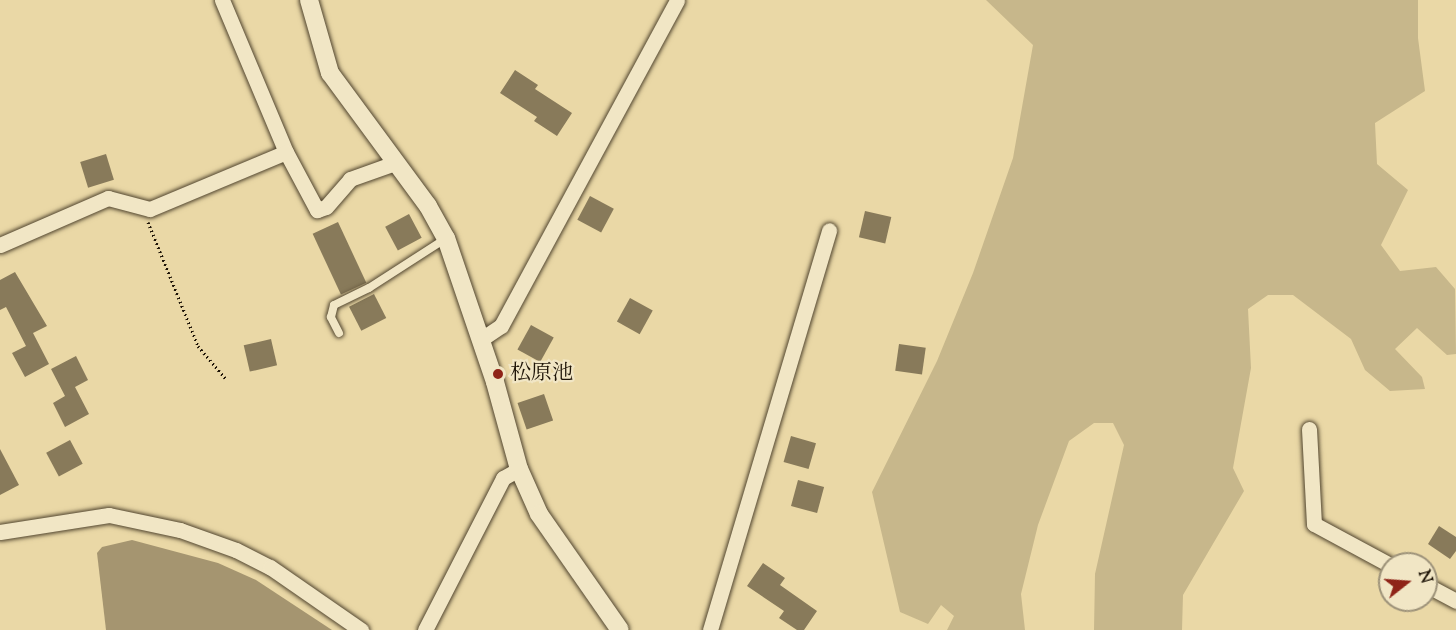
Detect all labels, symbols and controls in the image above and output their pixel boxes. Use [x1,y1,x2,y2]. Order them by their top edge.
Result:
place label: 松原池 [510,361,573,387]
marker: 松原池 [491,367,505,381]
north arrow [1378,552,1438,612]
text: N [1411,568,1437,587]

